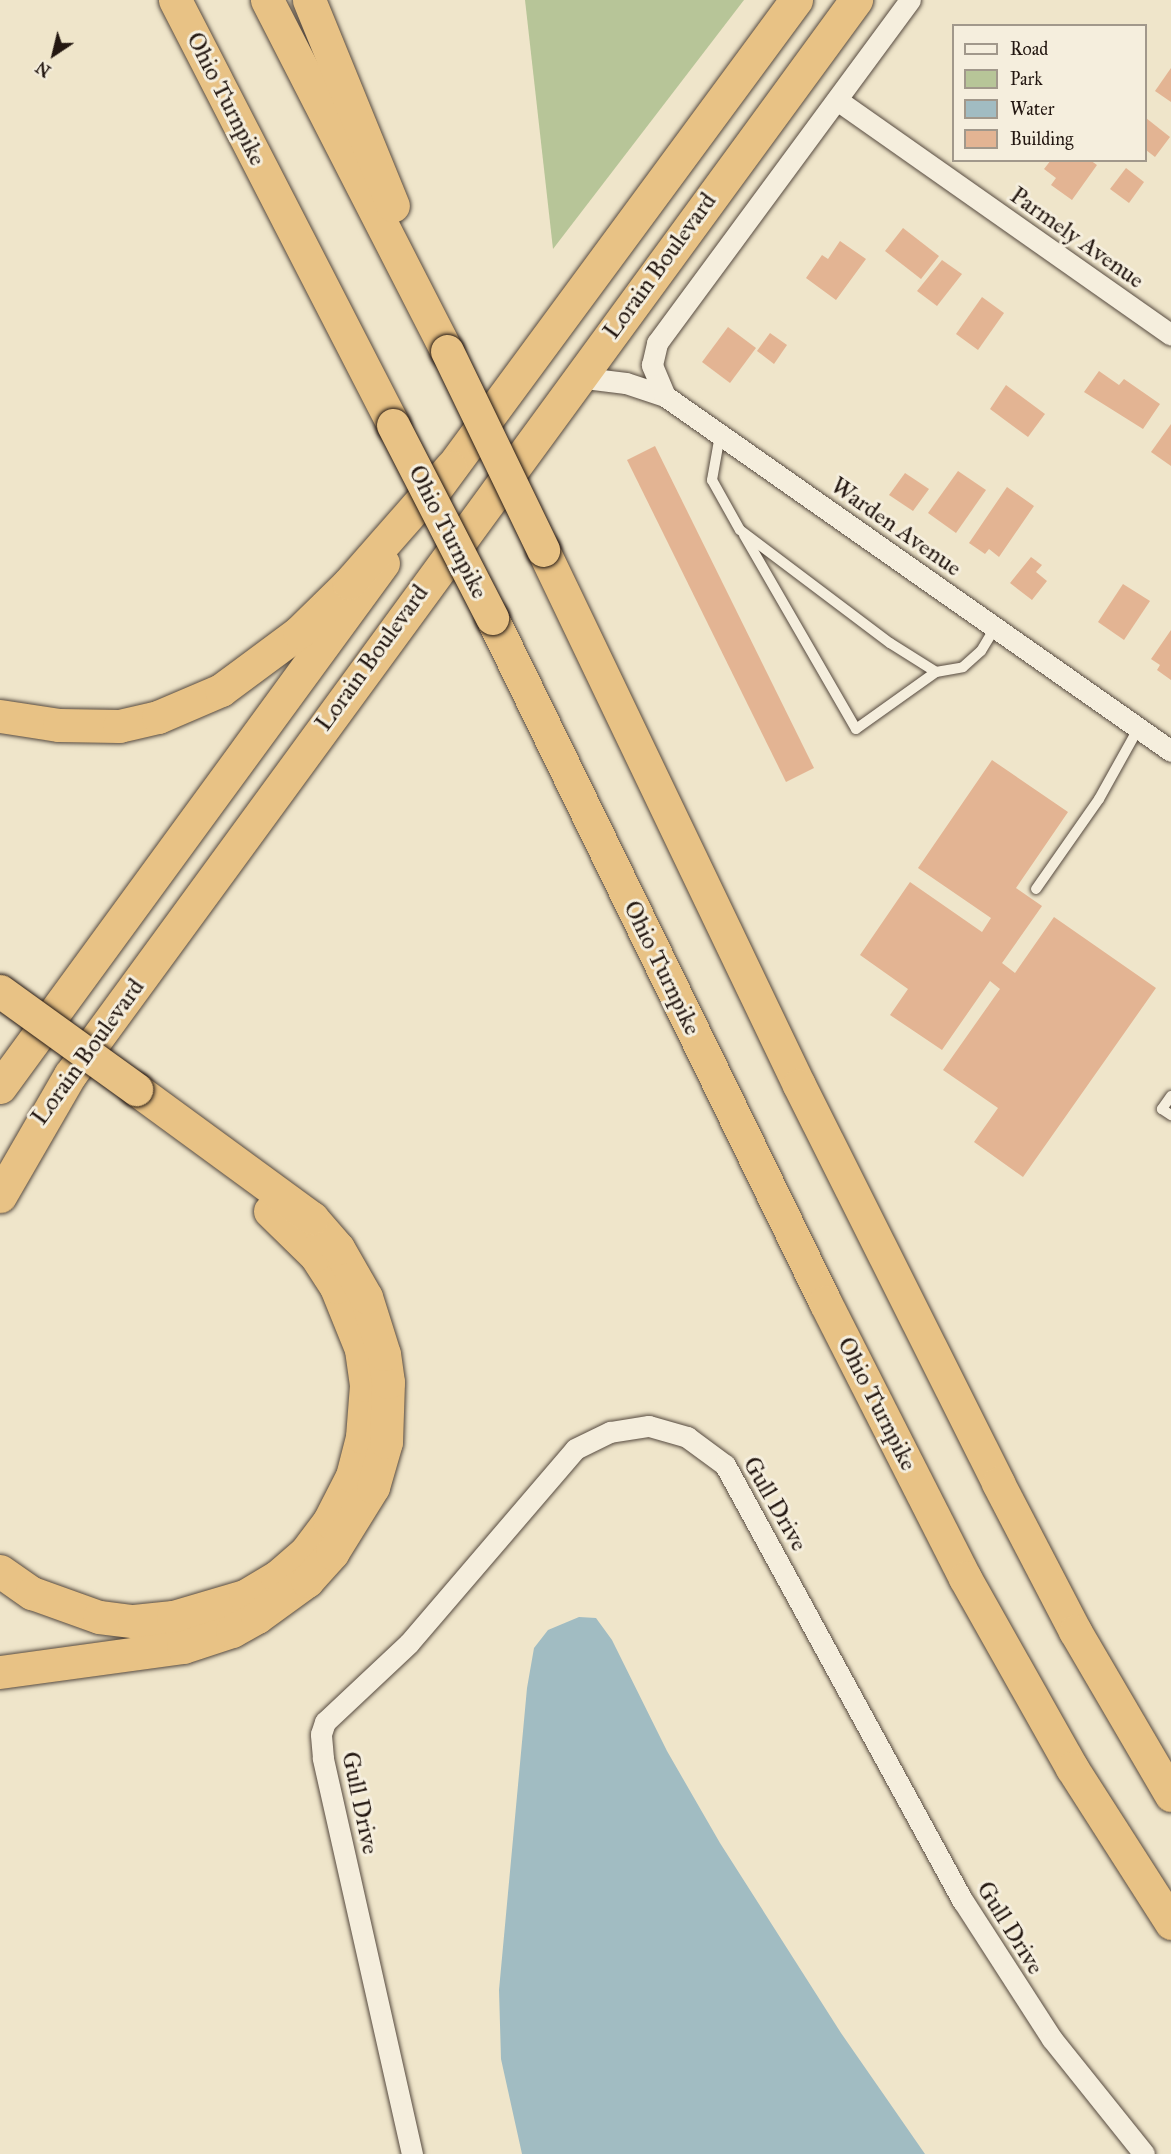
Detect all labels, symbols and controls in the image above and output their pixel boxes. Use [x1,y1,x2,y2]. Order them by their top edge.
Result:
north arrow [24,24,84,84]
legend [952,24,1147,162]
street label: Ohio Turnpike [180,27,272,171]
text: Road [1010,38,1048,60]
text: N [32,57,54,81]
text: Park [1010,68,1043,90]
text: Water [1010,98,1054,120]
text: Building [1010,128,1073,150]
street label: Parmely Avenue [1004,181,1150,295]
street label: Lorain Boulevard [597,187,723,345]
street label: Ohio Turnpike [402,460,494,604]
street label: Warden Avenue [825,471,967,583]
street label: Lorain Boulevard [309,579,435,737]
street label: Ohio Turnpike [617,896,707,1040]
street label: Lorain Boulevard [25,973,151,1131]
street label: Ohio Turnpike [831,1332,923,1476]
street label: Gull Drive [737,1452,813,1556]
street label: Gull Drive [335,1749,385,1857]
street label: Gull Drive [970,1876,1050,1980]

